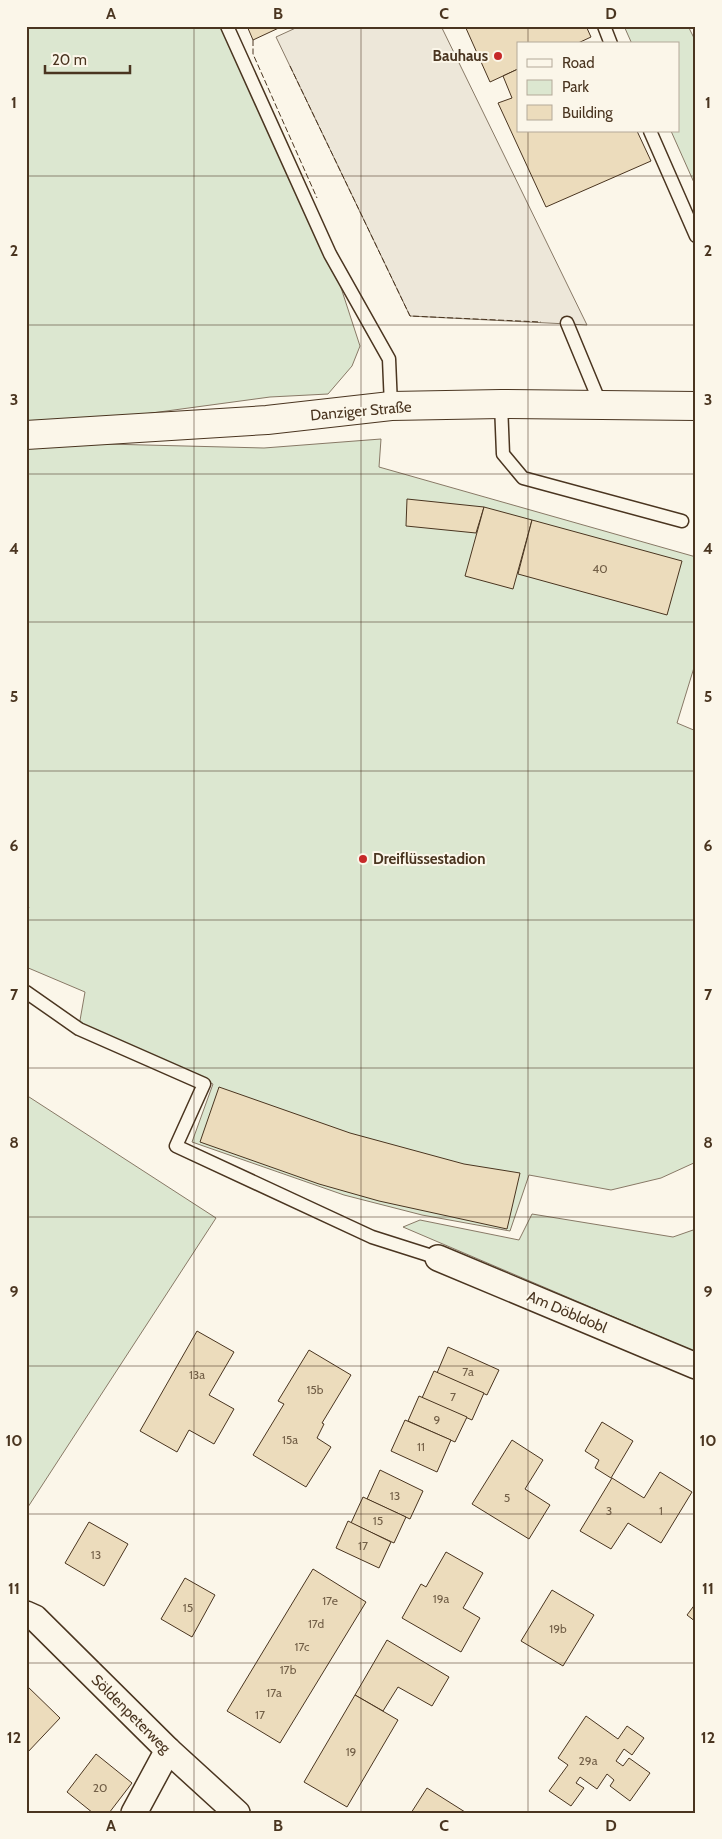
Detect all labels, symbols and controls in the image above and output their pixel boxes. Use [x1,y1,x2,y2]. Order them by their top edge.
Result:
text: A [106,4,116,23]
text: B [273,4,283,23]
text: C [439,4,449,23]
text: D [605,4,617,23]
scale bar [45,42,130,74]
legend [517,42,680,132]
place label: Bauhaus [433,47,488,65]
marker: Bauhaus [492,50,504,62]
text: 20 m [52,51,87,69]
text: Road [562,54,595,72]
text: Park [562,78,589,96]
text: 1 [11,93,17,112]
text: 1 [705,93,711,112]
text: Building [562,104,613,122]
text: 2 [10,241,18,260]
text: 2 [704,241,712,260]
text: 3 [10,390,18,409]
text: 3 [704,390,712,409]
street label: Danziger Straße [310,398,413,424]
text: 4 [9,539,19,558]
text: 4 [703,539,713,558]
house number: 40 [592,561,608,576]
text: 5 [10,687,18,706]
text: 5 [704,687,712,706]
text: 6 [10,836,19,855]
text: 6 [704,836,713,855]
place label: Dreiflüssestadion [373,850,485,868]
marker: Dreiflüssestadion [357,853,369,865]
text: 7 [10,985,19,1004]
text: 7 [704,985,713,1004]
text: 8 [9,1133,19,1152]
text: 8 [703,1133,713,1152]
text: 9 [10,1282,19,1301]
text: 9 [704,1282,713,1301]
street label: Am Döbldobl [524,1287,610,1337]
house number: 7a [462,1364,474,1379]
house number: 13a [189,1367,205,1382]
house number: 15b [306,1382,324,1397]
house number: 7 [450,1389,456,1404]
house number: 9 [434,1412,441,1427]
text: 10 [5,1431,23,1450]
text: 10 [699,1431,717,1450]
house number: 15a [282,1432,298,1447]
house number: 11 [417,1439,425,1454]
house number: 13 [390,1488,400,1503]
house number: 5 [504,1490,510,1505]
house number: 3 [606,1503,612,1518]
house number: 1 [659,1503,663,1518]
house number: 15 [373,1513,383,1528]
house number: 17 [358,1538,368,1553]
house number: 13 [91,1547,101,1562]
text: 11 [8,1579,20,1598]
text: 11 [702,1579,714,1598]
house number: 19a [433,1591,449,1606]
house number: 17e [322,1593,338,1608]
house number: 15 [183,1600,193,1615]
house number: 17d [308,1616,324,1631]
house number: 19b [549,1621,567,1636]
house number: 17c [295,1639,310,1654]
house number: 17b [280,1662,297,1677]
street label: Söldenpeterweg [88,1671,175,1758]
house number: 17a [266,1685,282,1700]
house number: 17 [255,1707,265,1722]
text: 12 [7,1728,21,1747]
text: 12 [701,1728,715,1747]
house number: 19 [346,1744,357,1759]
house number: 29a [579,1753,598,1768]
house number: 20 [93,1780,107,1795]
text: A [106,1816,116,1835]
text: B [273,1816,283,1835]
text: C [439,1816,449,1835]
text: D [605,1816,617,1835]

